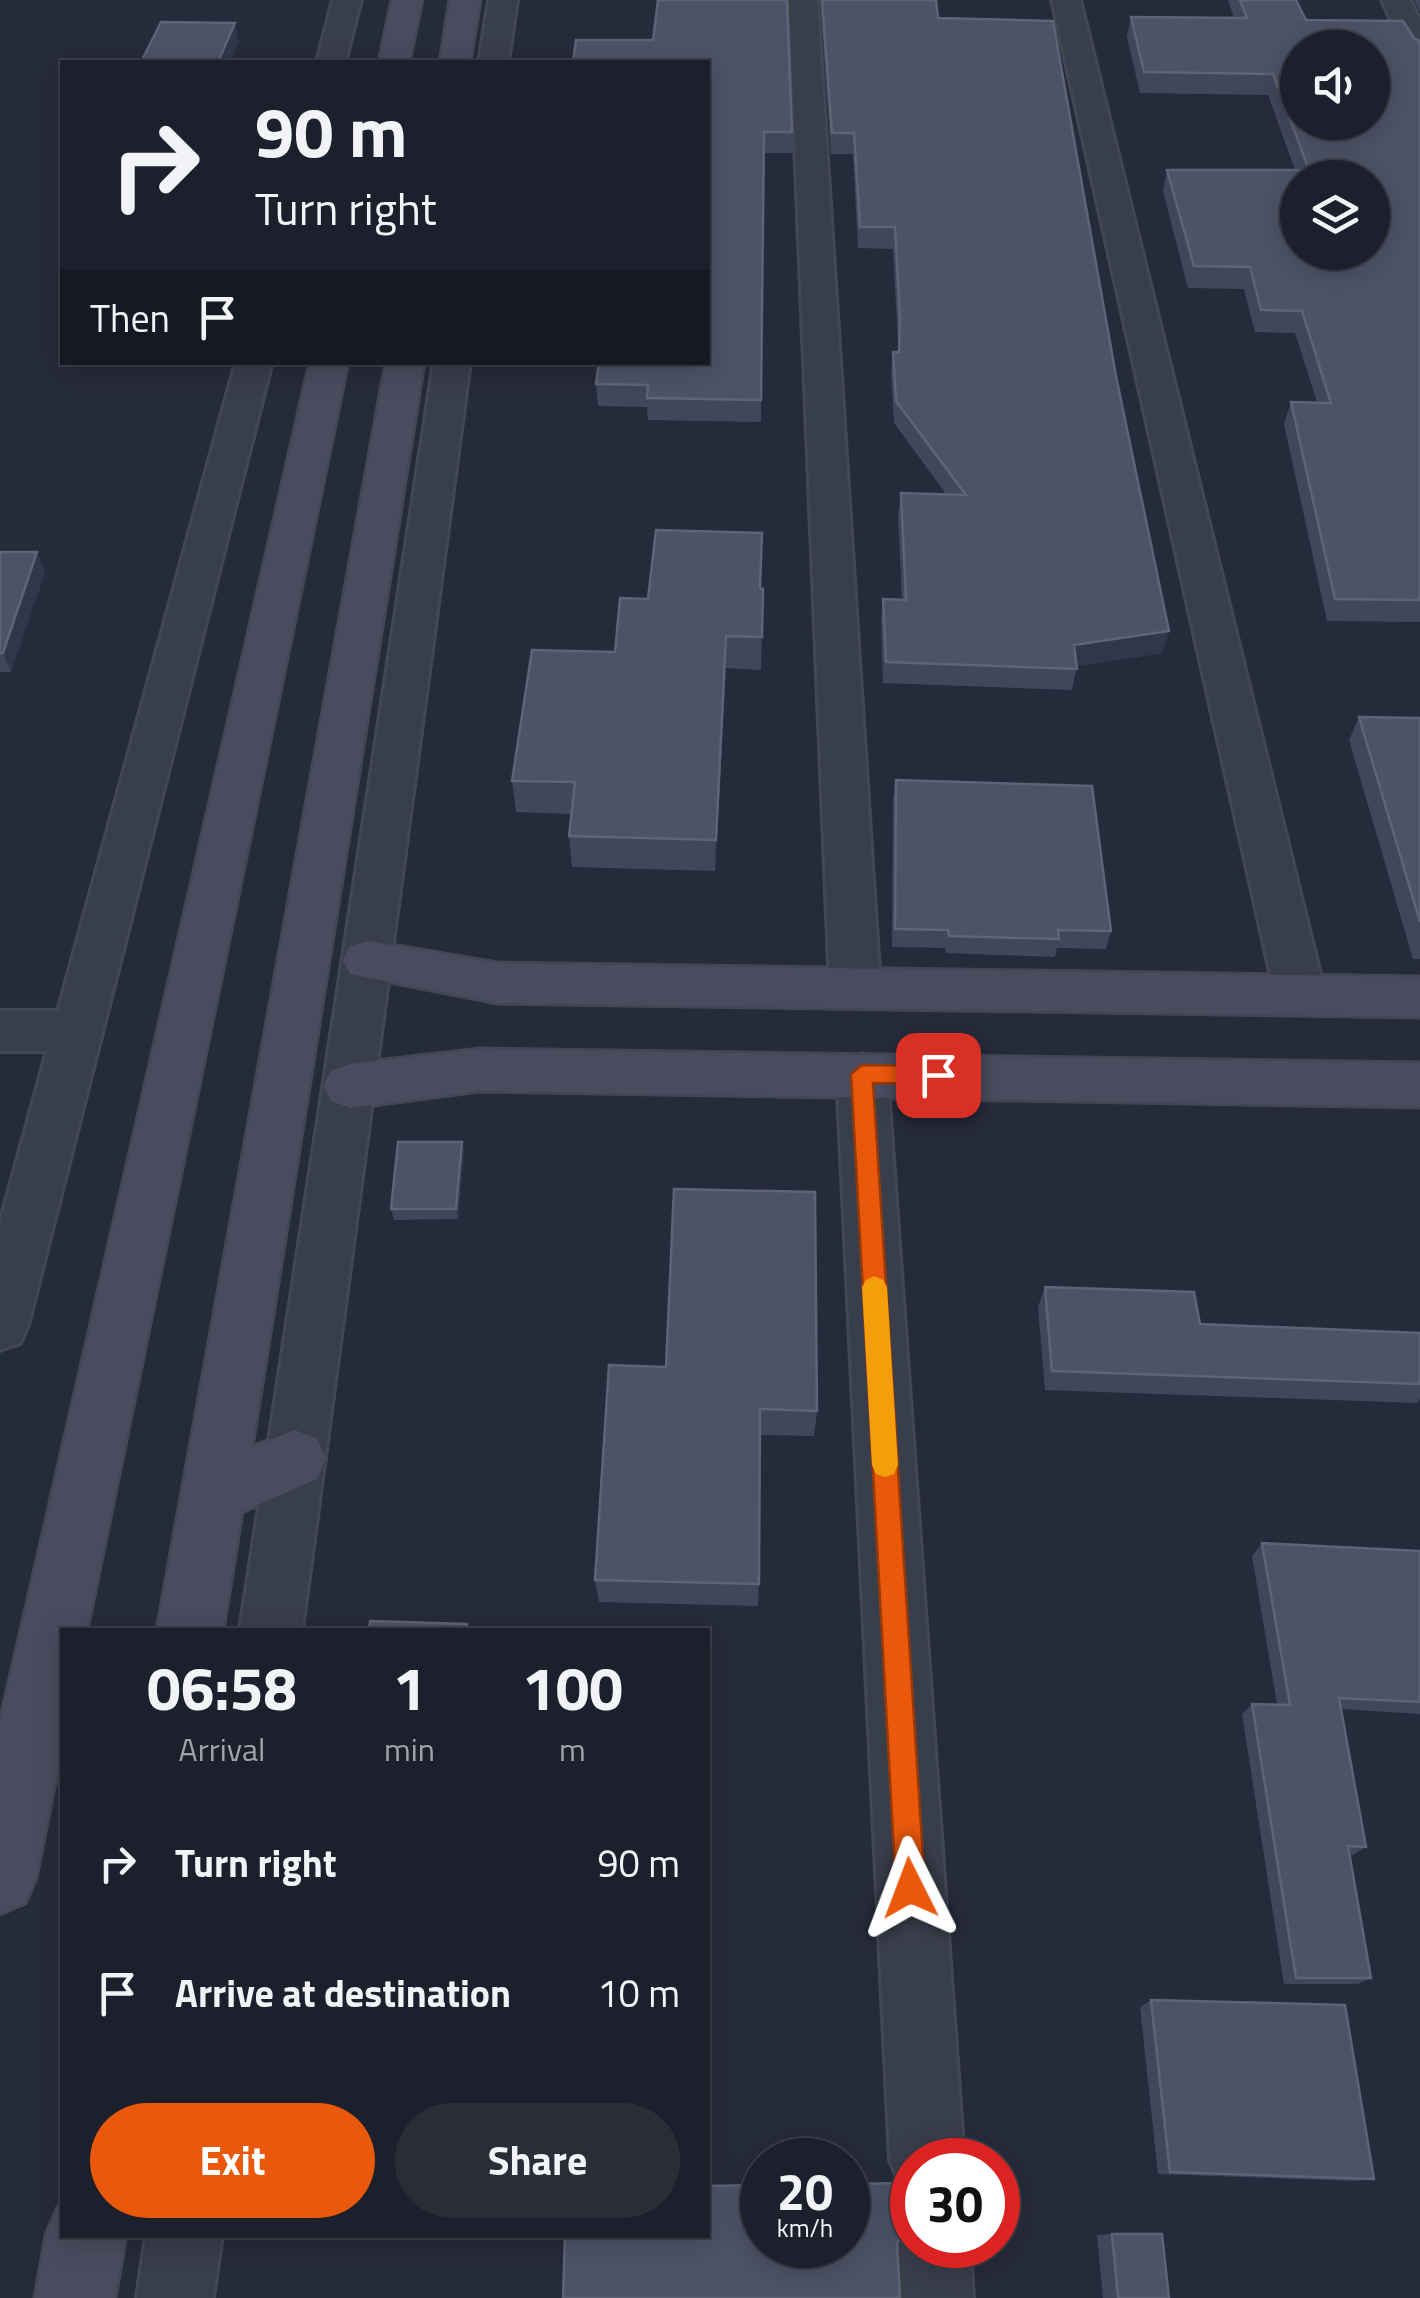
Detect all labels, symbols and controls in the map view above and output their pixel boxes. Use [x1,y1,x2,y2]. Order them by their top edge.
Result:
map controls [1280,30,1390,270]
button: sound [1280,30,1390,140]
text: 90 m [255,78,408,184]
icon: right [90,100,220,230]
button: layers [1280,160,1390,270]
text: Turn right [255,174,437,242]
text: Then [90,289,170,347]
icon: arrive [190,290,245,345]
pin [896,1033,981,1118]
icon: arrive [911,1048,966,1103]
text: 06:58 [147,1642,297,1733]
text: 1 [393,1642,426,1733]
text: 100 [522,1642,623,1733]
text: Arrival [179,1725,265,1773]
text: min [384,1725,435,1773]
text: m [559,1725,586,1773]
text: Turn right [175,1834,337,1892]
text: 90 m [597,1834,680,1892]
icon: right [90,1836,145,1891]
position arrow [858,1836,962,1940]
text: Arrive at destination [175,1964,511,2022]
text: 10 m [597,1964,680,2022]
icon: arrive [90,1966,145,2021]
button: Exit [90,2103,375,2218]
button: Share [395,2103,680,2218]
speed limit sign: 30 [890,2138,1020,2268]
text: 20 [777,2153,833,2229]
text: km/h [777,2209,833,2247]

